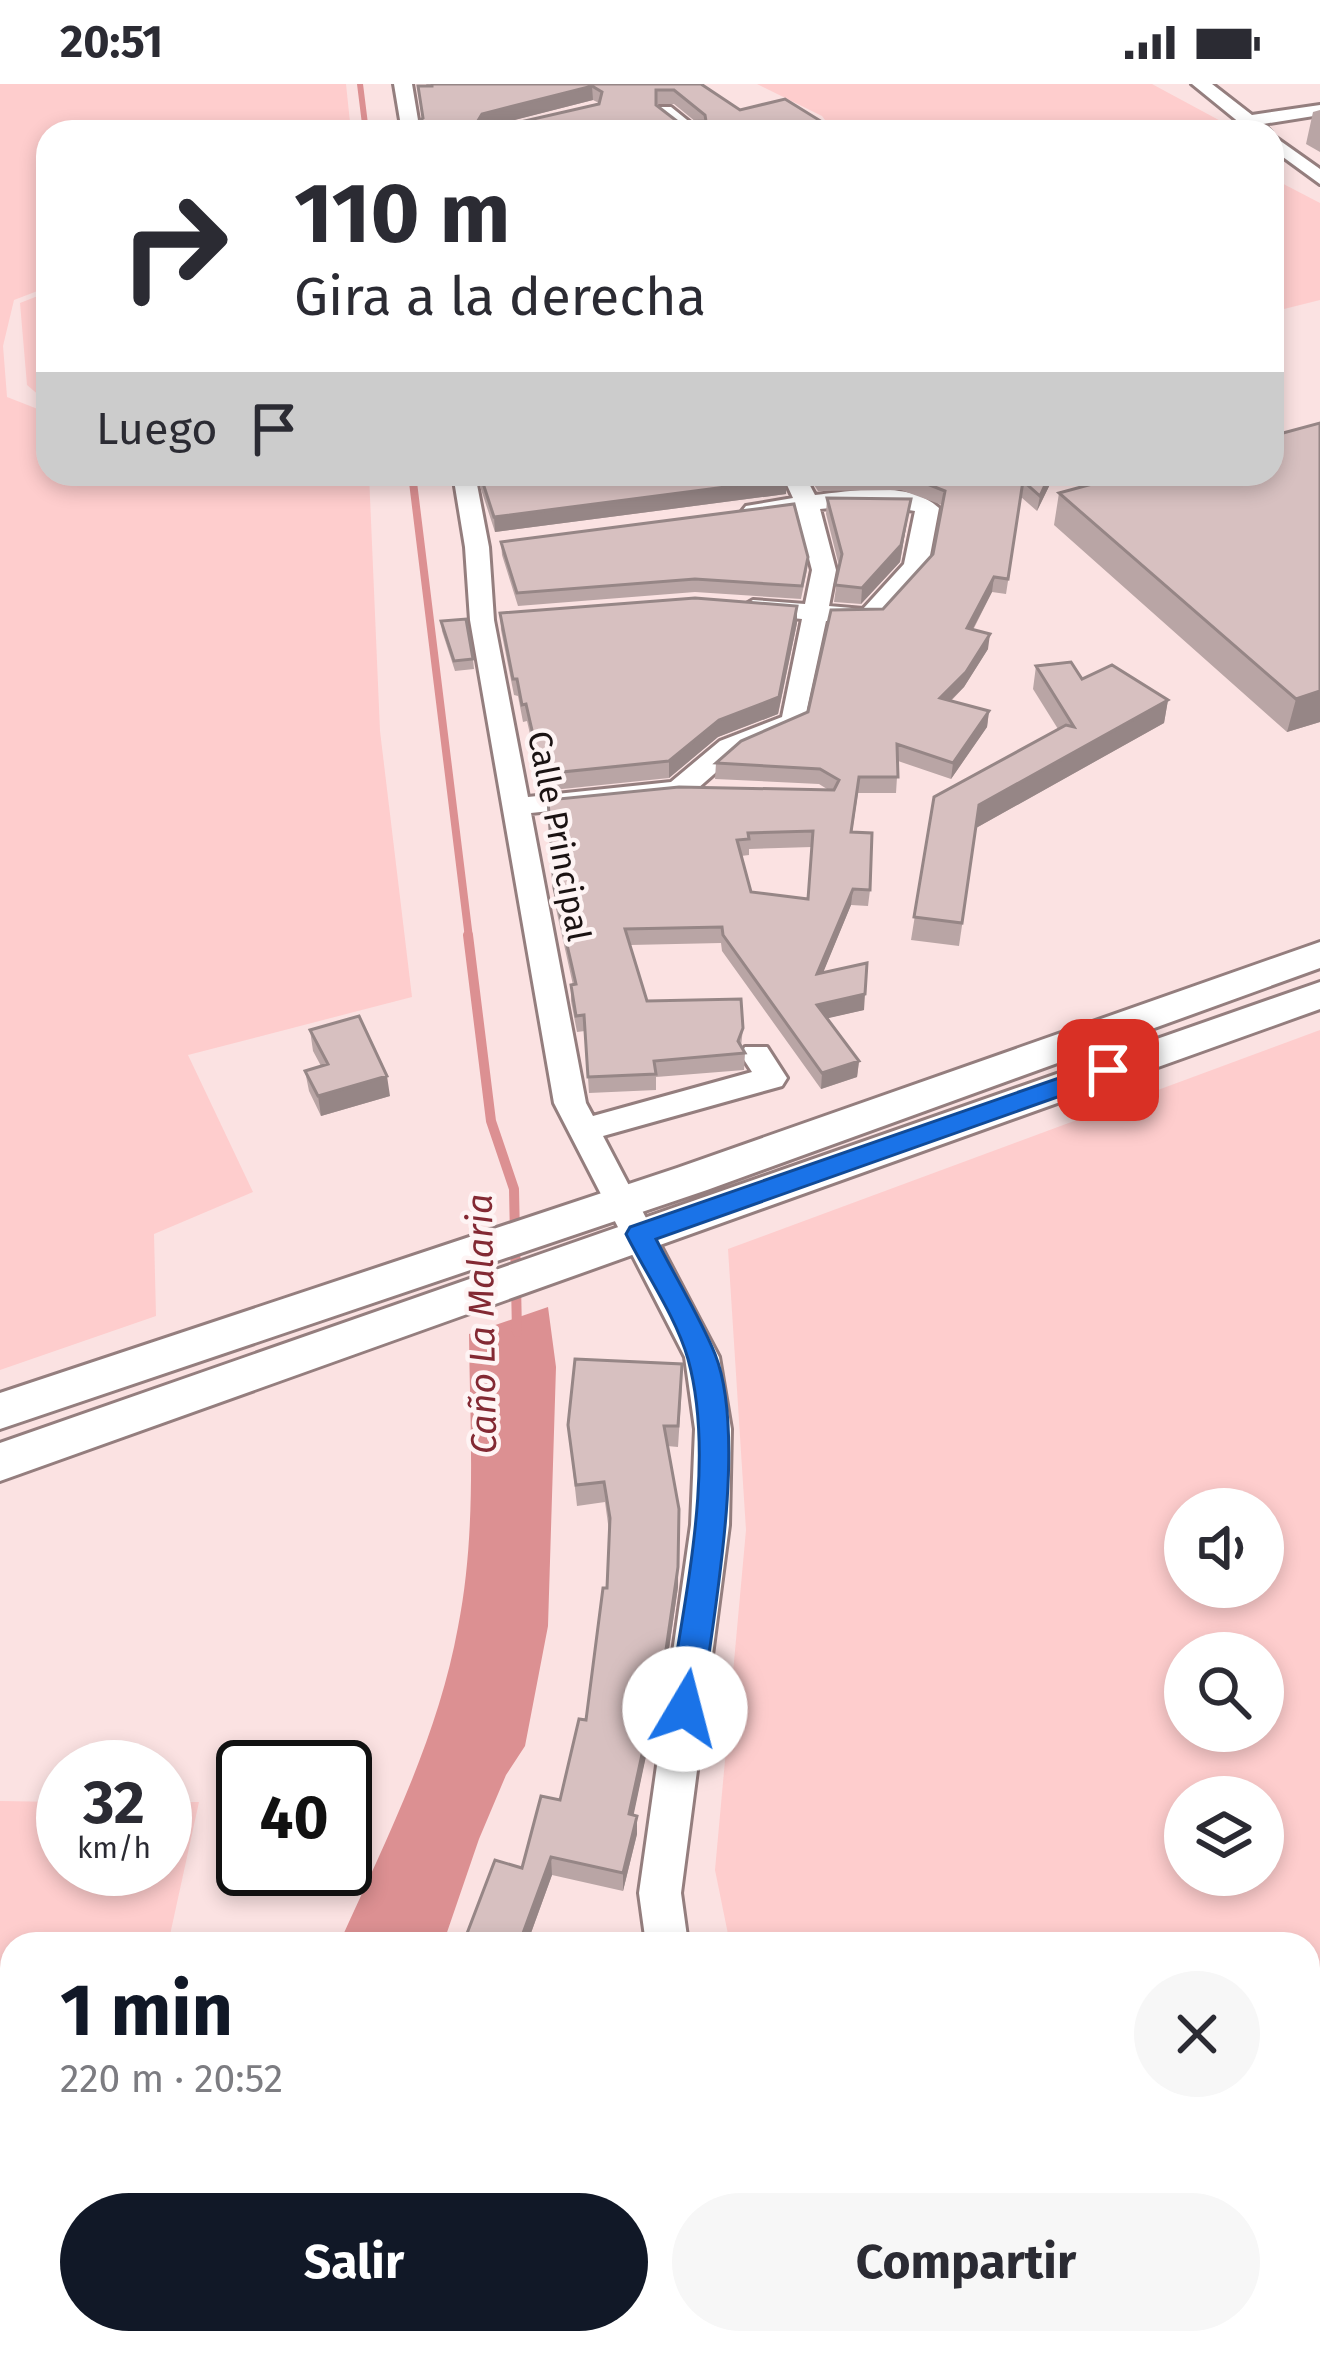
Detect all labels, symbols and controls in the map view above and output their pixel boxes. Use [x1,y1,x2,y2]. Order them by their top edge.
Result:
text: 20:51 [60,15,163,69]
text: 110 m [294,163,510,264]
icon: right [96,168,252,324]
text: Gira a la derecha [294,265,706,329]
icon: arrive [241,396,307,462]
text: Luego [96,402,217,456]
street label: Calle Principal [519,728,599,945]
pin [1057,1019,1159,1121]
icon: arrive [1075,1037,1141,1103]
water label: Caño La Malaria [458,1193,506,1455]
map controls [1164,1488,1284,1896]
button: sound [1164,1488,1284,1608]
button: search [1164,1632,1284,1752]
position arrow [622,1646,748,1772]
speed limit sign: 40 [216,1740,372,1896]
text: 32 [83,1767,145,1839]
button: layers [1164,1776,1284,1896]
text: km/h [77,1830,151,1866]
text: 1 min [60,1968,233,2054]
button: close [1134,1971,1260,2097]
text: 220 m · 20:52 [60,2056,283,2102]
button: Salir [60,2193,648,2331]
button: Compartir [672,2193,1260,2331]

